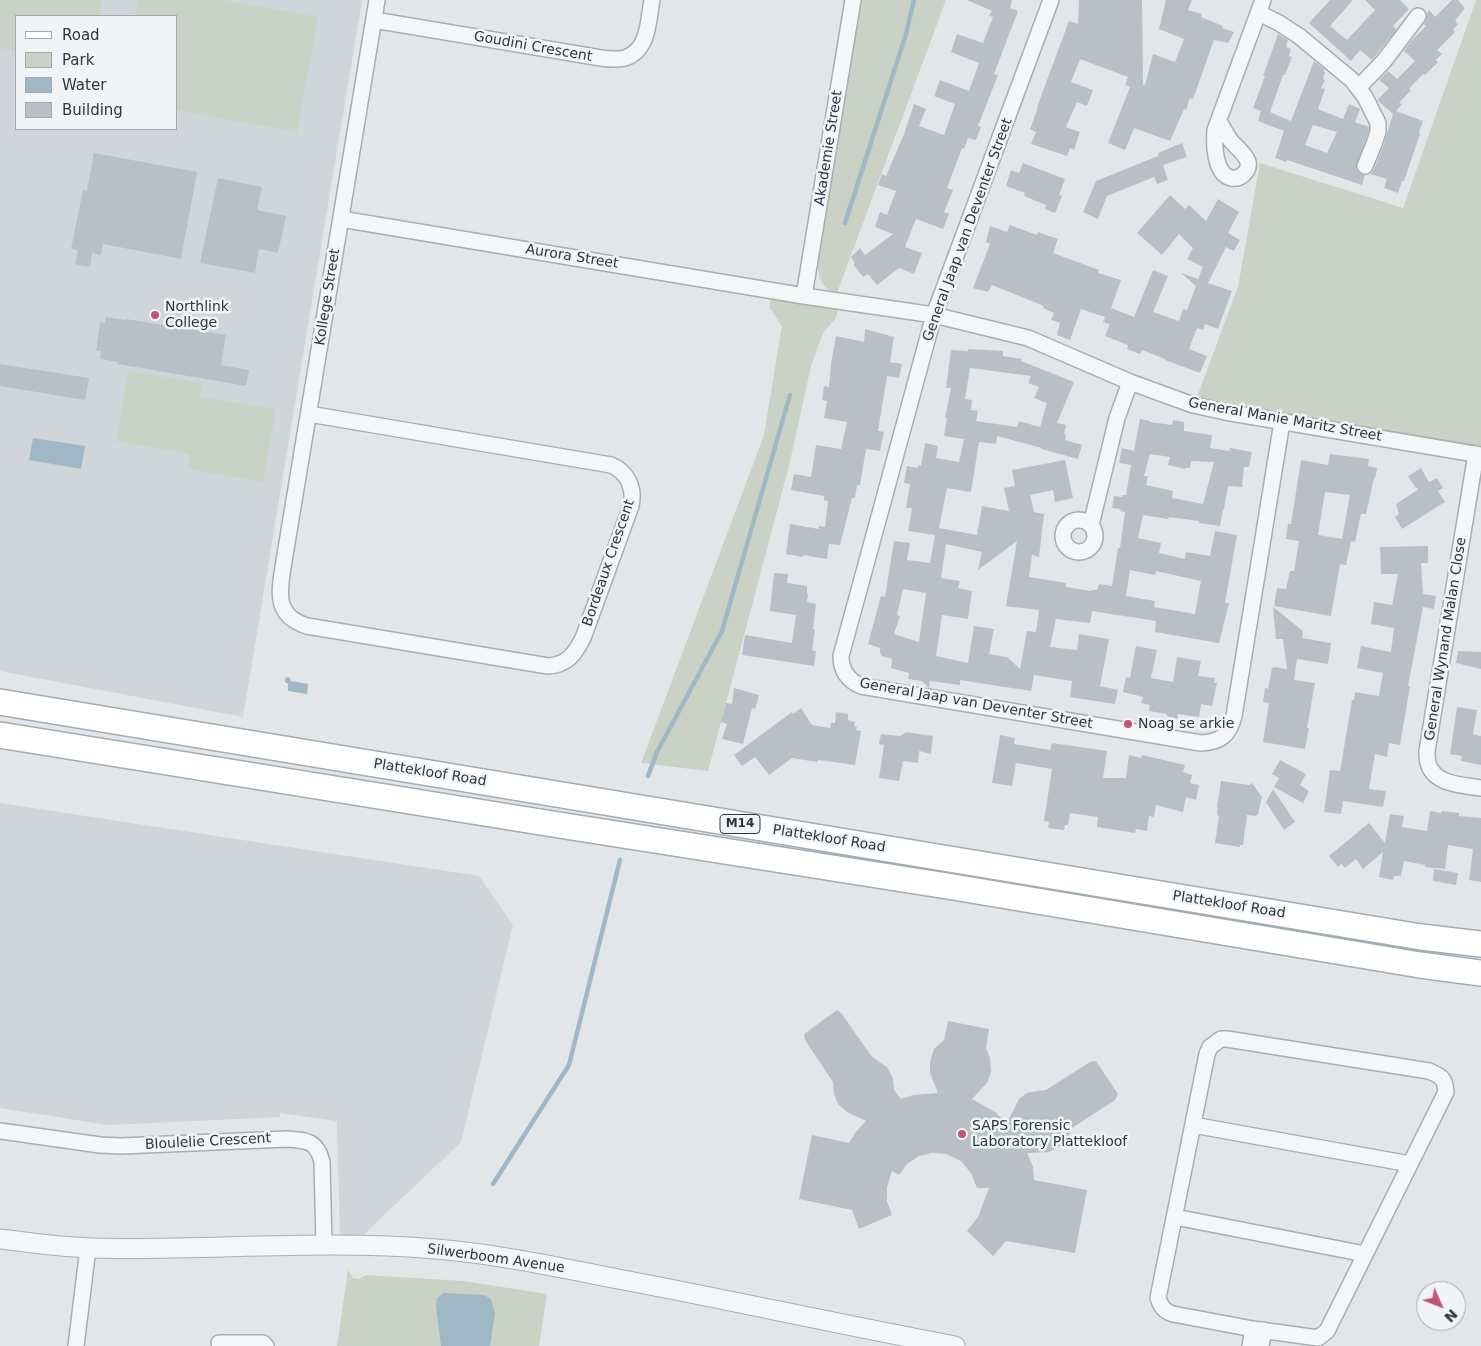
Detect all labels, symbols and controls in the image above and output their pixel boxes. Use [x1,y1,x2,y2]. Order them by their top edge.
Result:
legend [15,15,178,130]
text: Road [62,26,100,44]
street label: Goudini Crescent [472,28,594,66]
text: Park [62,51,94,69]
text: Water [62,76,106,94]
street label: Akademie Street [812,89,846,207]
text: Building [62,101,123,119]
street label: General Jaap van Deventer Street [920,116,1016,344]
street label: Aurora Street [524,241,620,273]
street label: Kollege Street [312,247,344,347]
place label: Northlink College [165,299,229,332]
marker: Northlink College [149,309,161,321]
street label: General Manie Maritz Street [1187,395,1383,445]
street label: Bordeaux Crescent [579,497,639,629]
street label: General Wynand Malan Close [1422,536,1470,742]
street label: General Jaap van Deventer Street [858,675,1094,733]
place label: Noag se arkie [1138,716,1234,732]
marker: Noag se arkie [1122,718,1134,730]
street label: Plattekloof Road [372,756,488,790]
road number: M14 [720,814,760,834]
street label: Plattekloof Road [771,822,887,856]
street label: Plattekloof Road [1171,888,1287,922]
place label: SAPS Forensic Laboratory Plattekloof [972,1118,1127,1150]
marker: SAPS Forensic Laboratory Plattekloof [956,1128,968,1140]
street label: Bloulelie Crescent [145,1130,271,1154]
street label: Silwerboom Avenue [426,1241,566,1277]
north arrow [1416,1281,1466,1331]
text: N [1441,1306,1461,1325]

